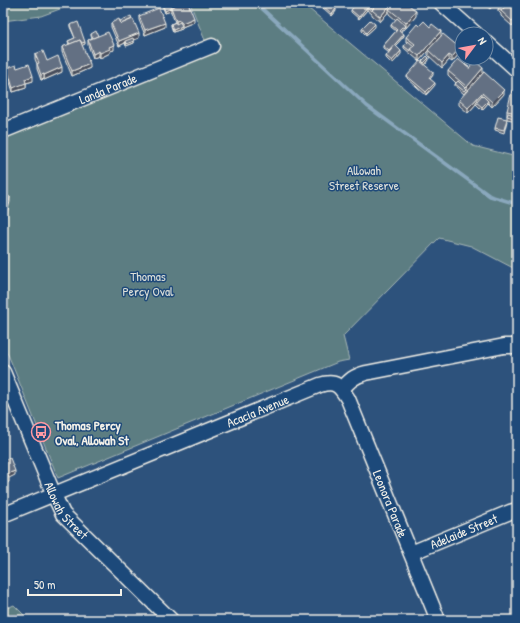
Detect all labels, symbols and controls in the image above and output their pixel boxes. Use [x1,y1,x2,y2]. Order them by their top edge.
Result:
north arrow [454,26,494,66]
text: N [475,35,490,47]
street label: Landa Parade [76,69,139,108]
park label: Allowah Street Reserve [329,161,399,194]
park label: Thomas Percy Oval [123,267,174,300]
street label: Acacia Avenue [224,390,291,431]
place label: Thomas Percy Oval, Allowah St [54,416,129,449]
bus stop icon: Thomas Percy Oval, Allowah St [30,421,52,443]
street label: Leonora Parade [369,467,412,540]
street label: Allowah Street [40,479,93,543]
street label: Adelaide Street [427,509,501,553]
scale bar [28,571,121,597]
text: 50 m [34,576,55,593]

